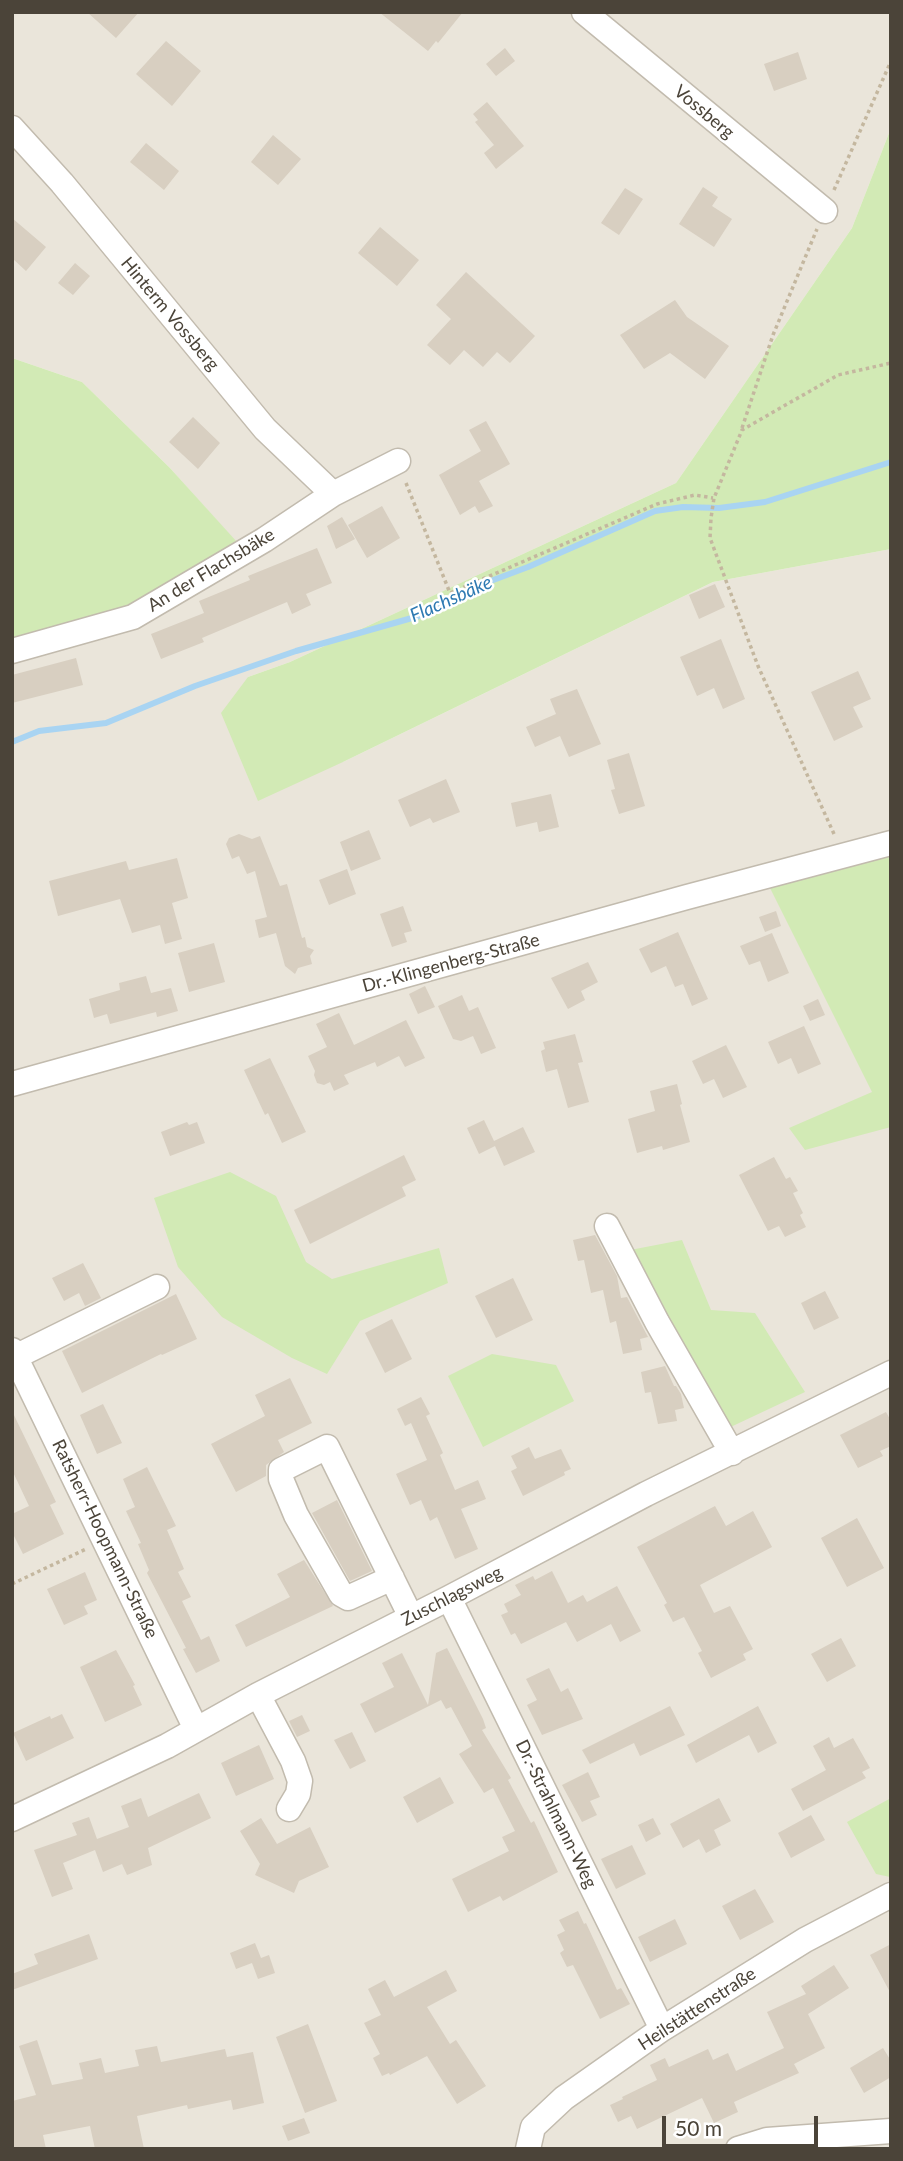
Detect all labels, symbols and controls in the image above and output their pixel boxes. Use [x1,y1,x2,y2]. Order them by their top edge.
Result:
street label: Vossberg [670,81,738,143]
street label: Hinterm Vossberg [116,253,224,375]
street label: An der Flachsbäke [144,524,278,616]
water label: Flachsbäke [406,571,496,627]
street label: Dr.-Klingenberg-Straße [360,929,542,997]
street label: Ratsherr-Hoopmann-Straße [47,1436,163,1642]
street label: Zuschlagsweg [398,1561,506,1631]
street label: Dr.-Strahlmann-Weg [511,1736,601,1892]
street label: Heilstättenstraße [634,1963,760,2055]
scale bar [665,2102,821,2146]
text: 50 m [675,2115,722,2140]

